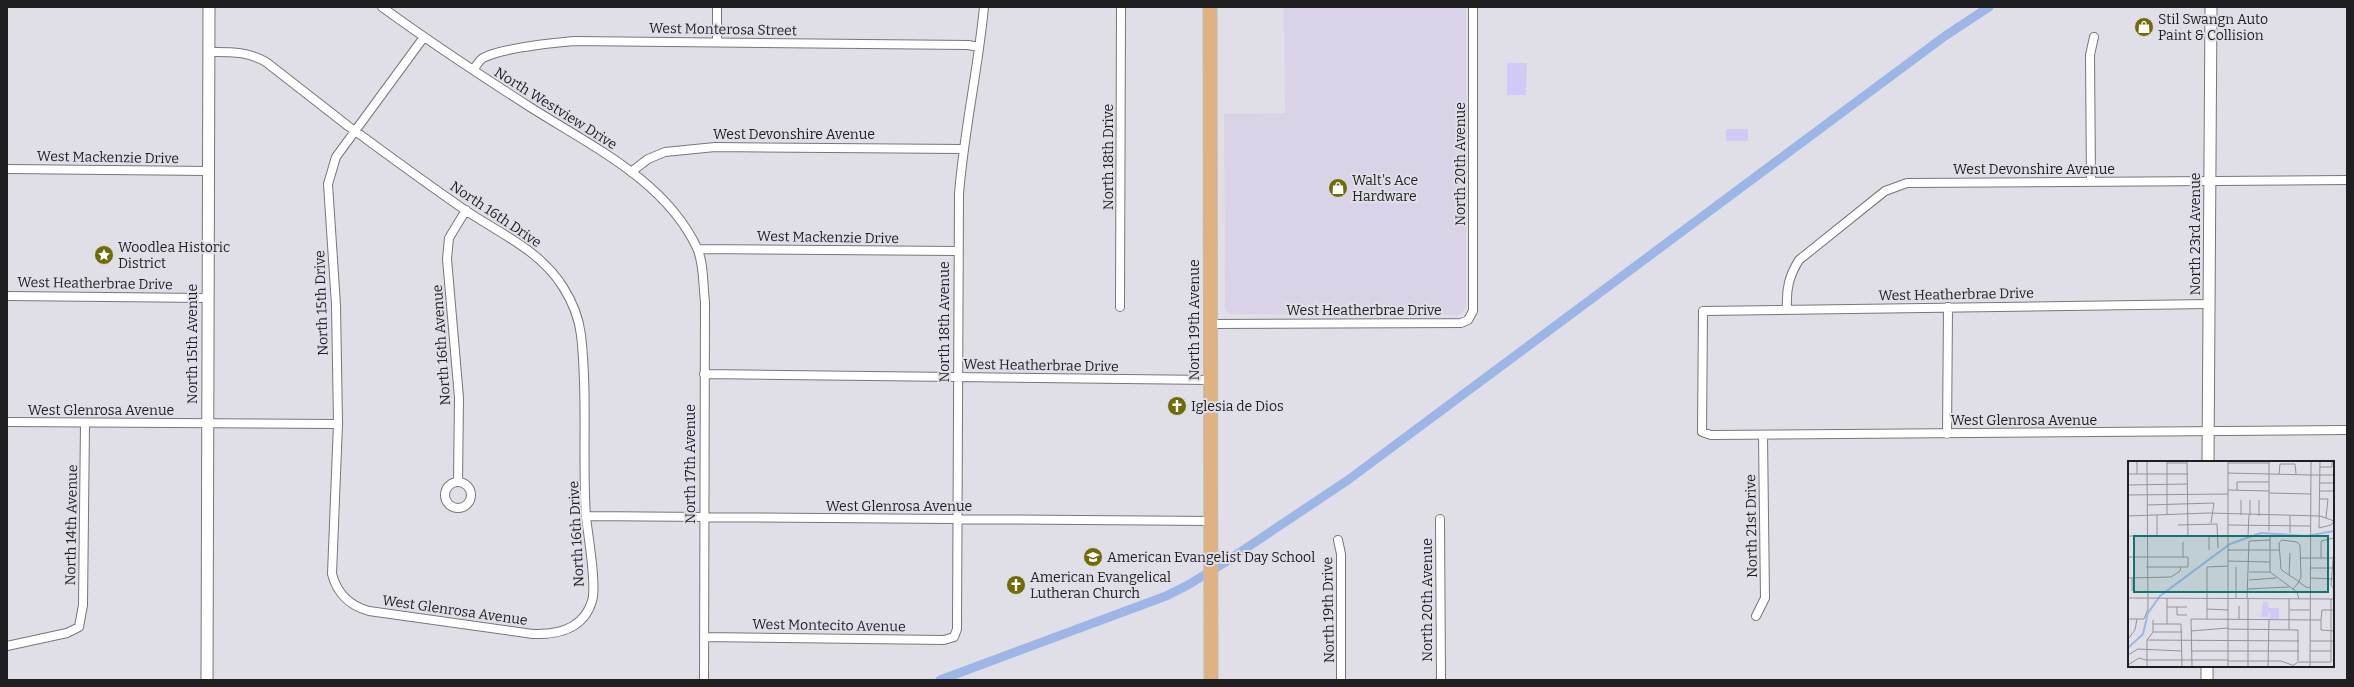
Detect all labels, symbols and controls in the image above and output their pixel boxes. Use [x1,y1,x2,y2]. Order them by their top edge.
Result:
place label: Stil Swangn Auto Paint & Collision [2158,11,2268,44]
shop icon: Stil Swangn Auto Paint & Collision [2133,16,2155,38]
street label: West Monterosa Street [649,20,797,39]
street label: North Westview Drive [491,64,620,153]
street label: North 20th Avenue [1452,102,1469,226]
street label: North 18th Drive [1100,104,1117,210]
street label: West Devonshire Avenue [713,126,875,143]
street label: West Mackenzie Drive [37,148,179,167]
street label: West Devonshire Avenue [1953,161,2115,178]
place label: Walt's Ace Hardware [1352,172,1418,205]
street label: North 23rd Avenue [2187,172,2204,296]
shop icon: Walt's Ace Hardware [1327,177,1349,199]
street label: North 16th Drive [447,178,545,251]
street label: West Mackenzie Drive [757,228,899,247]
place label: Woodlea Historic District [118,239,230,272]
place icon: Woodlea Historic District [93,244,115,266]
street label: North 15th Drive [311,250,332,356]
street label: North 19th Avenue [1186,259,1203,381]
street label: North 18th Avenue [936,261,953,383]
street label: West Heatherbrae Drive [17,274,173,293]
street label: North 15th Avenue [184,284,201,404]
street label: North 16th Avenue [429,284,454,406]
street label: West Heatherbrae Drive [1878,285,2034,304]
street label: West Heatherbrae Drive [1286,302,1442,319]
street label: West Heatherbrae Drive [963,356,1119,375]
church icon: Iglesia de Dios [1166,395,1188,417]
place label: Iglesia de Dios [1191,398,1284,415]
street label: West Glenrosa Avenue [28,402,174,419]
street label: North 17th Avenue [682,404,699,524]
street label: West Glenrosa Avenue [1951,412,2097,429]
inset map [2128,461,2334,667]
street label: North 14th Avenue [62,464,81,586]
street label: North 21st Drive [1742,474,1761,578]
street label: North 16th Drive [565,480,588,588]
street label: West Glenrosa Avenue [826,498,972,515]
street label: North 20th Avenue [1419,538,1436,662]
school or university icon: American Evangelist Day School [1082,546,1104,568]
place label: American Evangelist Day School [1107,549,1315,566]
street label: North 19th Drive [1319,557,1338,663]
place label: American Evangelical Lutheran Church [1030,569,1171,602]
church icon: American Evangelical Lutheran Church [1005,574,1027,596]
street label: West Glenrosa Avenue [381,592,529,629]
street label: West Montecito Avenue [752,616,906,635]

